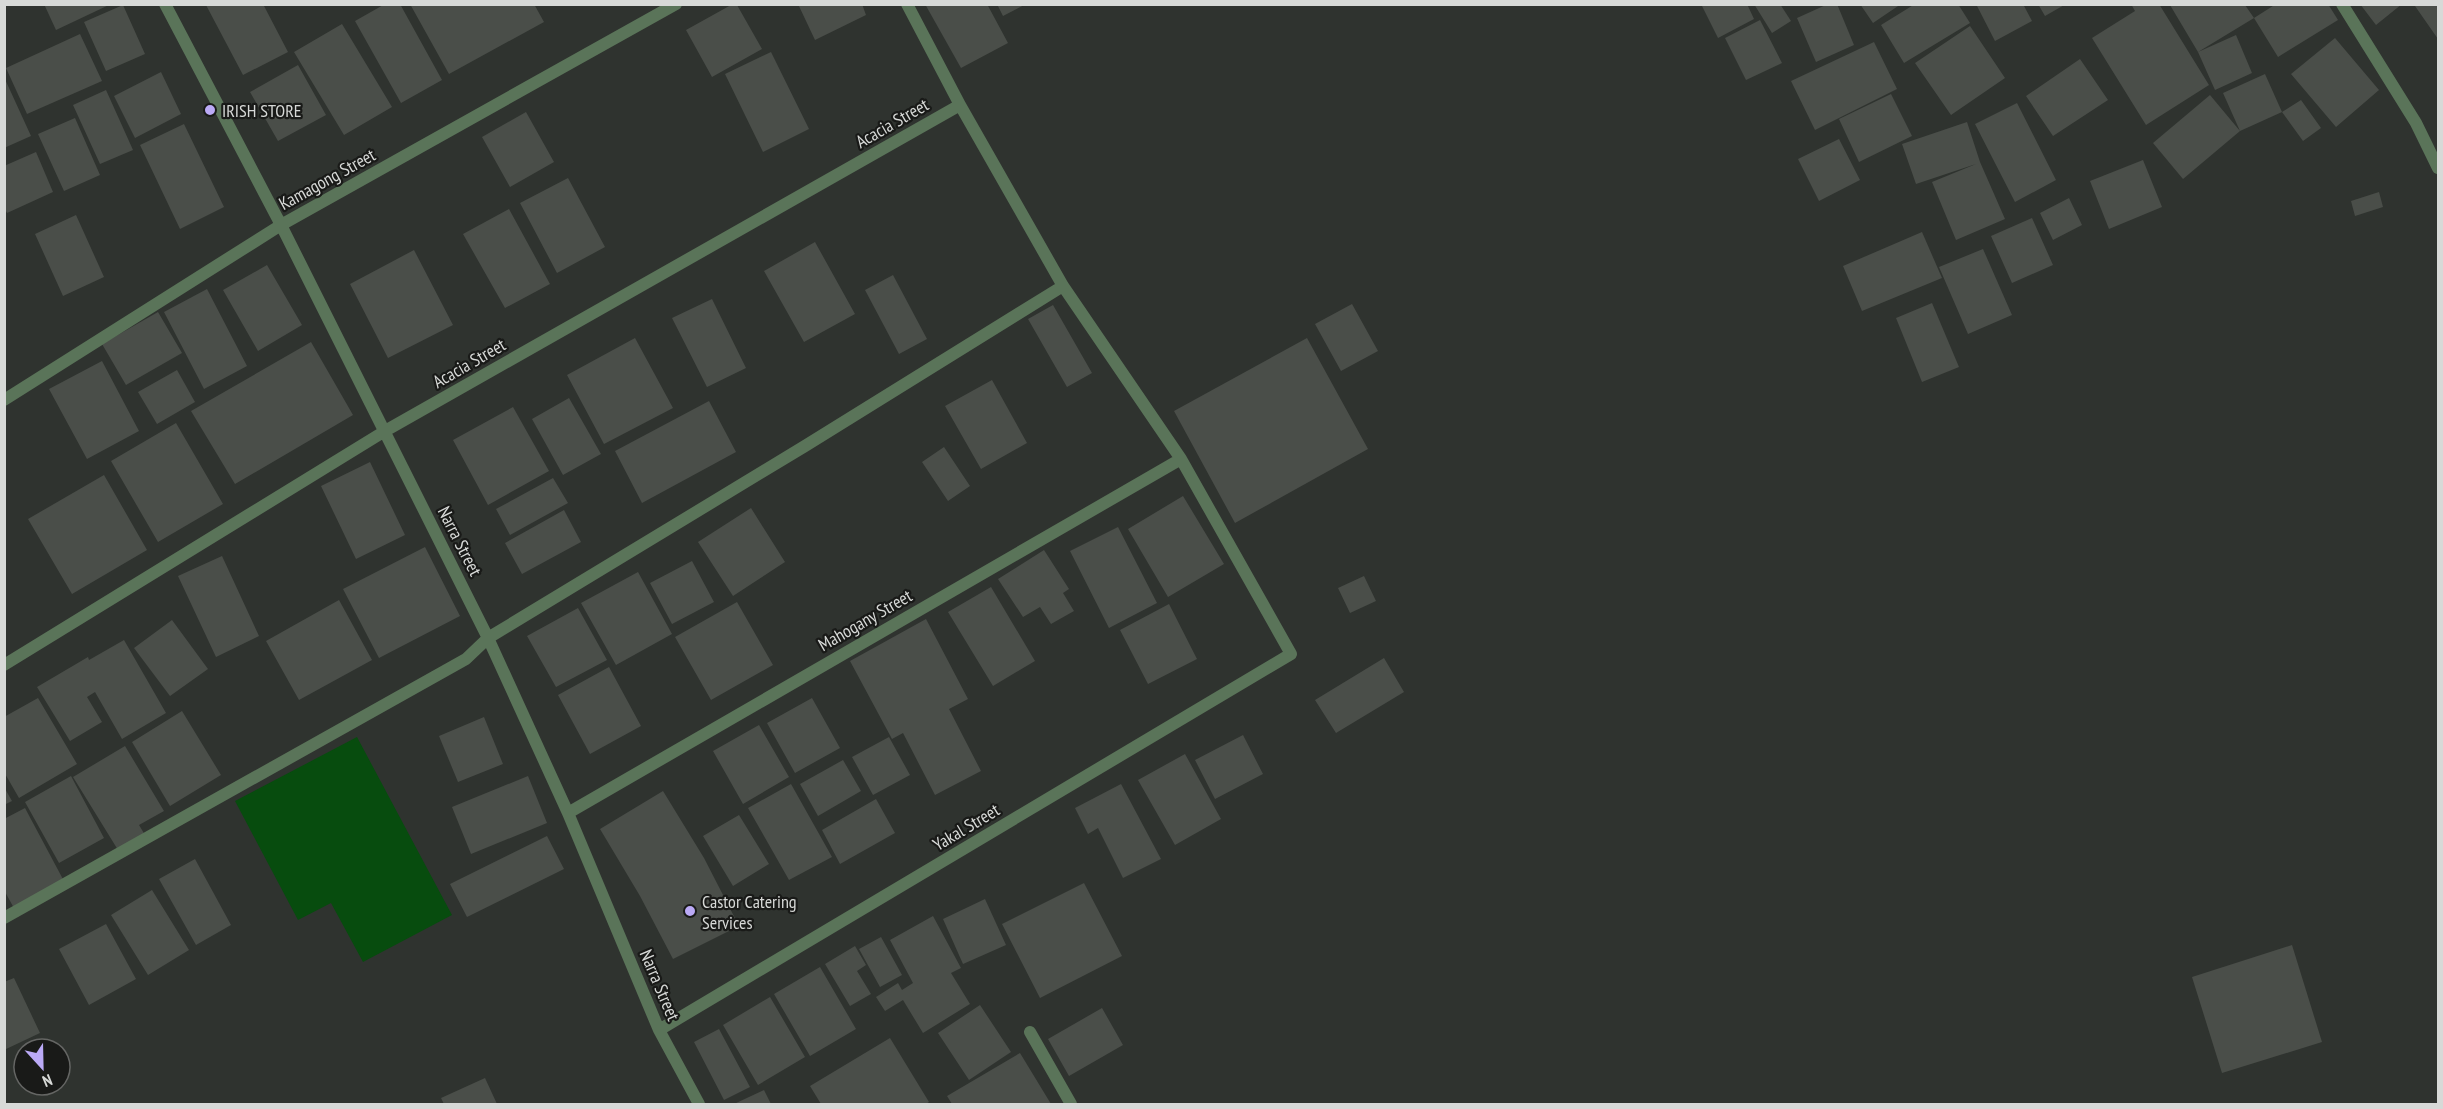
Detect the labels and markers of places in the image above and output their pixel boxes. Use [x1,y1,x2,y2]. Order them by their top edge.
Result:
place label: IRISH STORE [222,99,302,122]
marker: IRISH STORE [203,103,217,117]
place label: Castor Catering Services [702,890,797,934]
marker: Castor Catering Services [683,904,697,918]

